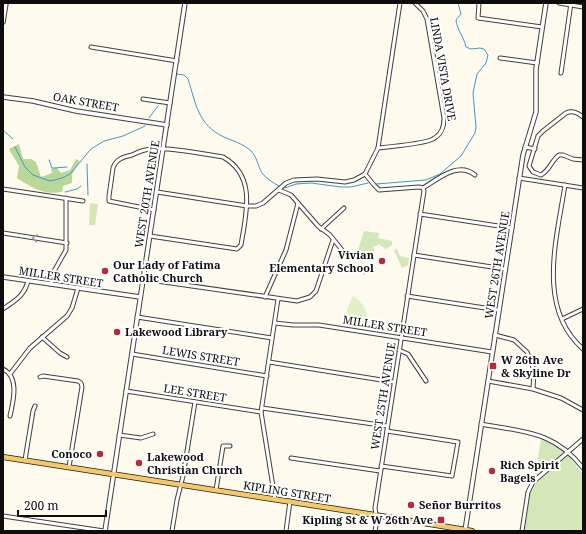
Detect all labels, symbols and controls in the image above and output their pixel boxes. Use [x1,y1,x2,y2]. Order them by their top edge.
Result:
street label: LINDA VISTA DRIVE [427,16,460,122]
street label: OAK STREET [52,88,120,115]
street label: WEST 20TH AVENUE [131,139,162,249]
street label: WEST 26TH AVENUE [481,210,512,320]
one-way arrow [32,234,38,243]
place label: Vivian Elementary School [269,247,375,275]
marker: Vivian Elementary School [377,256,387,266]
place label: Our Lady of Fatima Catholic Church [113,257,221,285]
street label: MILLER STREET [18,262,105,291]
marker: Our Lady of Fatima Catholic Church [100,266,110,276]
street label: MILLER STREET [342,311,429,340]
place label: Lakewood Library [125,324,228,339]
marker: Lakewood Library [112,327,122,337]
street label: WEST 25TH AVENUE [367,341,398,451]
street label: LEWIS STREET [161,342,241,369]
place label: W 26th Ave & Skyline Dr [501,352,571,380]
marker: W 26th Ave & Skyline Dr [488,361,498,371]
street label: LEE STREET [162,380,228,405]
place label: Conoco [51,446,92,461]
marker: Conoco [95,449,105,459]
place label: Lakewood Christian Church [147,449,243,477]
place label: Rich Spirit Bagels [500,457,560,485]
marker: Lakewood Christian Church [134,458,144,468]
marker: Rich Spirit Bagels [487,466,497,476]
street label: KIPLING STREET [242,477,332,506]
scale bar [18,492,106,518]
text: 200 m [24,497,59,514]
place label: Señor Burritos [419,497,501,512]
marker: Señor Burritos [406,500,416,510]
place label: Kipling St & W 26th Ave [302,512,433,527]
marker: Kipling St & W 26th Ave [436,515,446,525]

